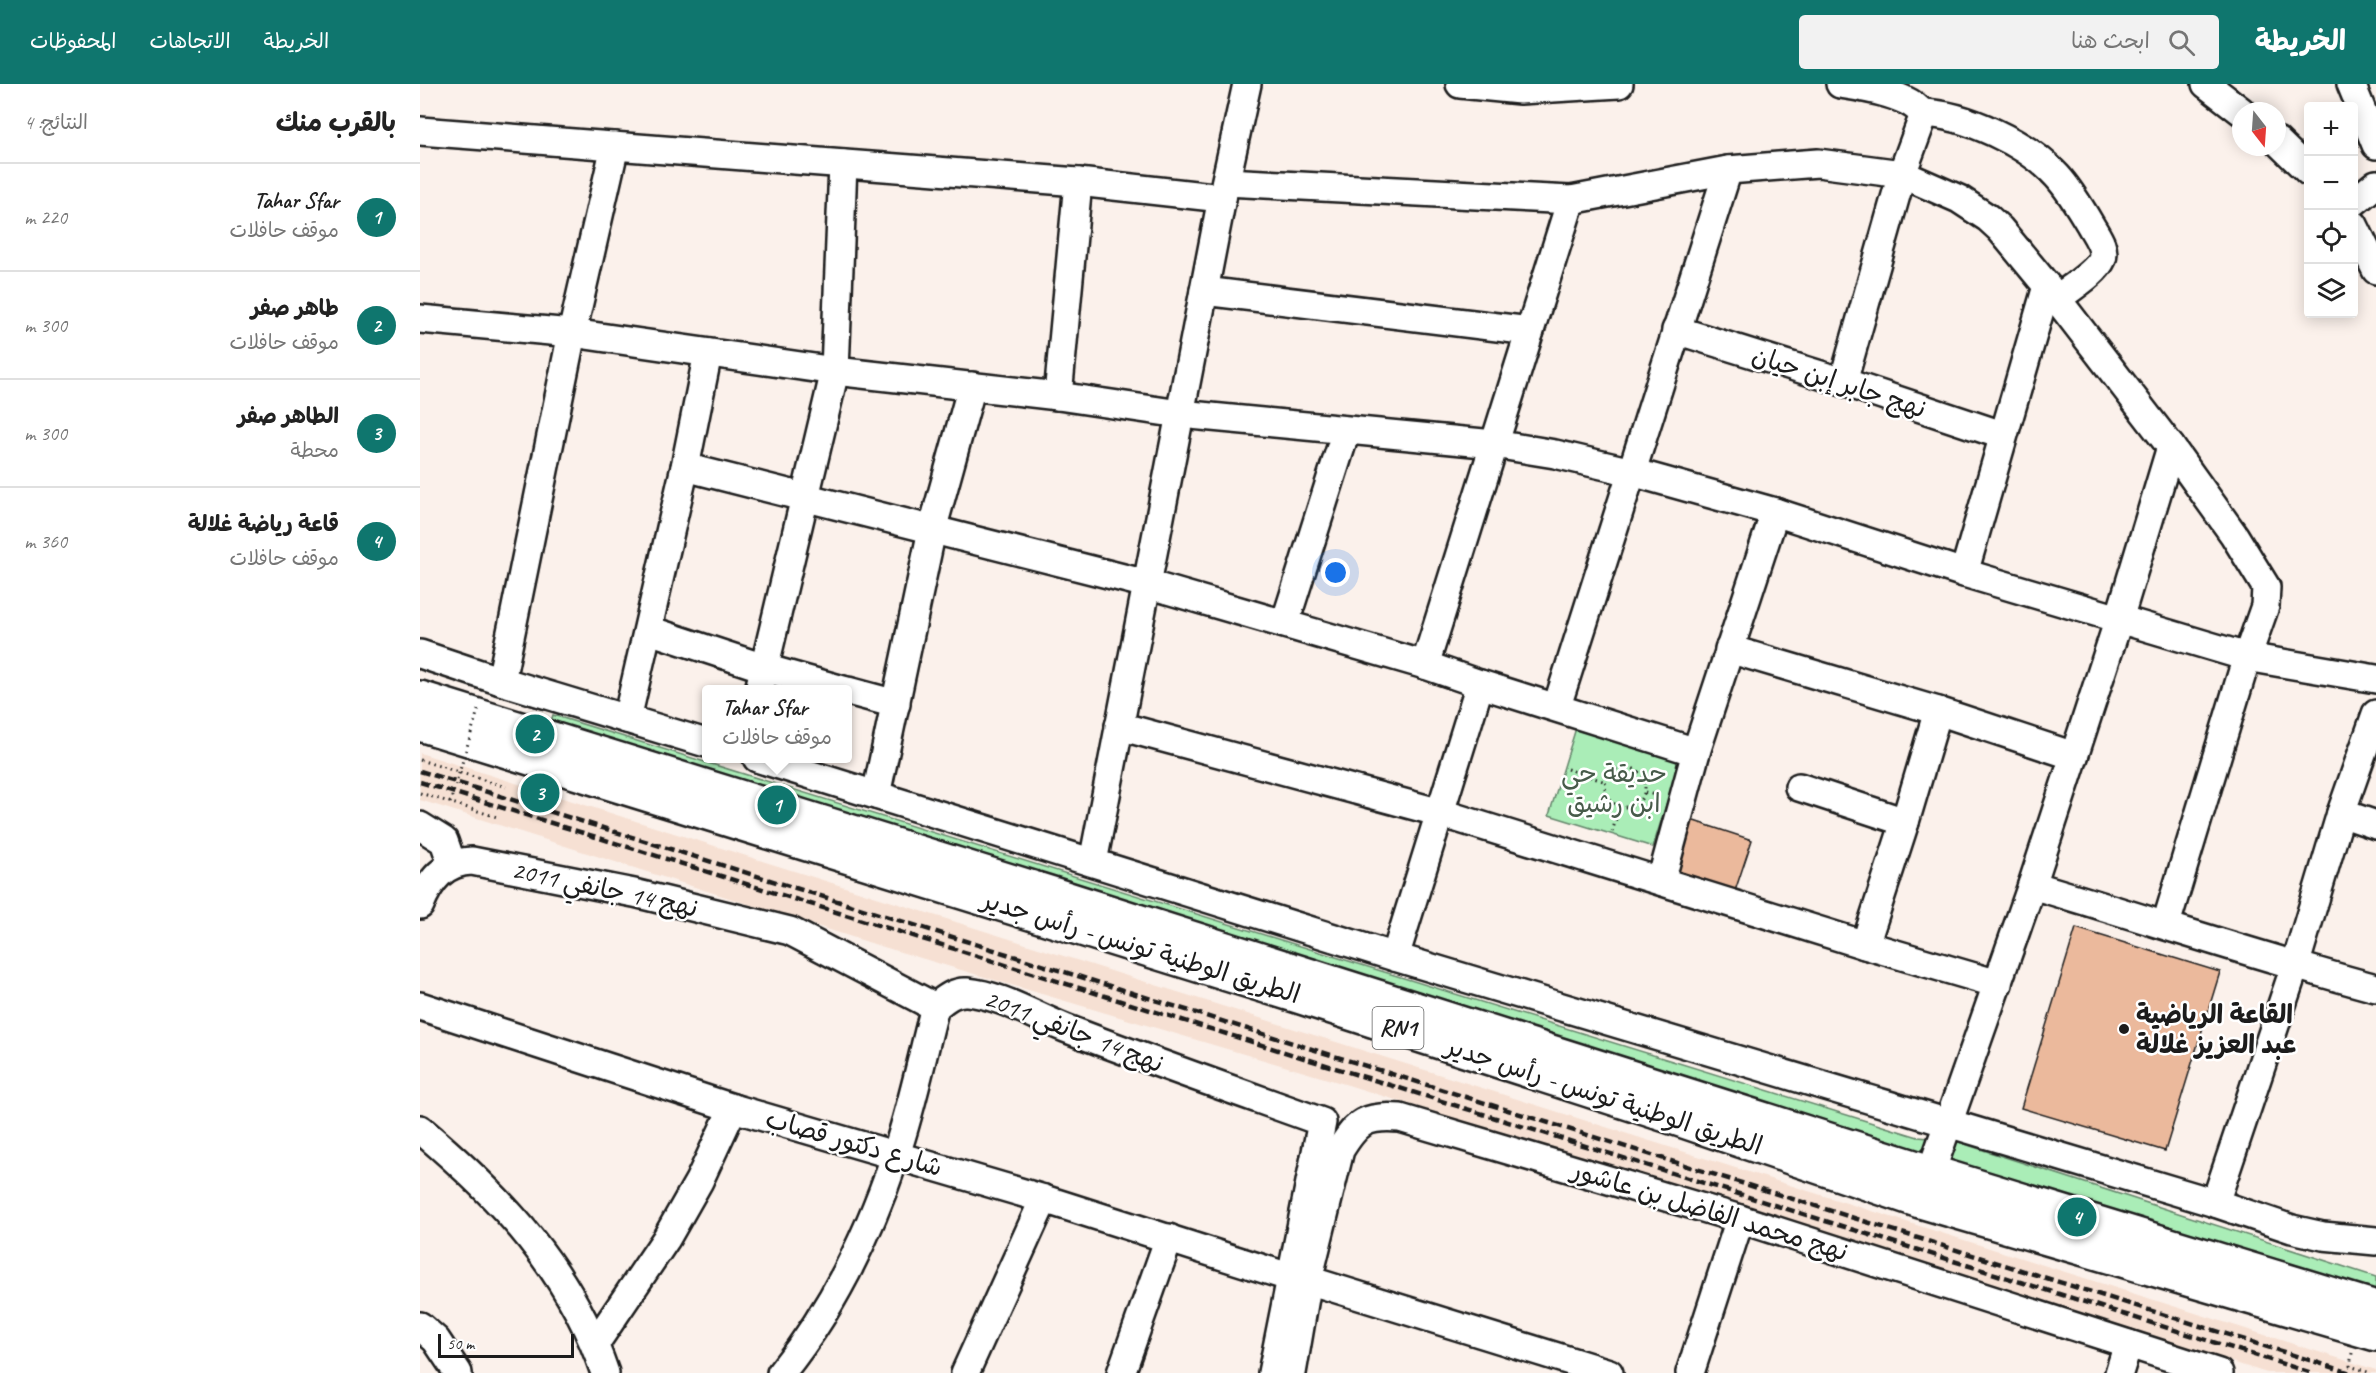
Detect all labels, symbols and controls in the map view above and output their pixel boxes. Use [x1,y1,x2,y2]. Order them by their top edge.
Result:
search box [1799,15,2219,69]
text: الخريطة [2255,23,2346,58]
icon: search [2165,26,2198,59]
text: ابحث هنا [2071,27,2150,55]
text: المحفوظات [30,28,116,54]
text: الاتجاهات [149,28,231,54]
text: الخريطة [264,28,329,54]
north arrow [2232,102,2286,156]
map controls [2304,102,2358,318]
button: + [2304,102,2358,156]
text: بالقرب منك [276,106,396,139]
text: النتائج: 4 [24,110,88,135]
button: − [2304,156,2358,210]
text: Tahar Sfar [254,187,339,215]
text: 220 m [24,205,67,230]
text: 1 [372,205,381,230]
button: locate [2304,210,2358,264]
text: موقف حافلات [229,218,339,243]
button: layers [2304,264,2358,318]
text: طاهر صفر [251,294,339,322]
text: 300 m [24,313,67,338]
text: 2 [372,313,381,338]
text: موقف حافلات [229,330,339,355]
street label: نهج جابر إبن حيان [1747,338,1930,427]
text: الطاهر صفر [238,402,339,430]
text: 300 m [24,421,67,446]
text: 3 [372,421,381,446]
text: محطة [291,438,339,463]
text: قاعة رياضة غلالة [188,510,339,538]
text: 360 m [24,529,67,554]
text: 4 [372,529,381,554]
text: موقف حافلات [229,546,339,571]
your location [1321,558,1350,587]
popup [702,685,852,763]
text: Tahar Sfar [722,694,807,722]
pin: 2 [516,712,554,756]
text: موقف حافلات [722,725,832,750]
park label: حديقة حي ابن رشيق [1561,757,1667,820]
pin: 3 [520,770,560,816]
pin: 1 [758,782,796,828]
street label: نهج 14 جانفي 2011 [508,853,701,931]
street label: الطريق الوطنية تونس - رأس جدير [976,882,1304,1011]
street label: نهج 14 جانفي 2011 [977,982,1168,1086]
place label: القاعة الرياضية عبد العزيز غلالة [2136,998,2296,1061]
road number: RN1 [1372,1007,1424,1049]
marker: القاعة الرياضية عبد العزيز غلالة [2117,1022,2131,1036]
street label: الطريق الوطنية تونس - رأس جدير [1439,1028,1767,1163]
street label: شارع دكتور قصاب [761,1102,946,1185]
street label: نهج محمد الفاضل بن عاشور [1566,1153,1852,1270]
pin: 4 [2058,1194,2096,1240]
scale bar [438,1331,574,1358]
text: 50 m [447,1334,474,1354]

